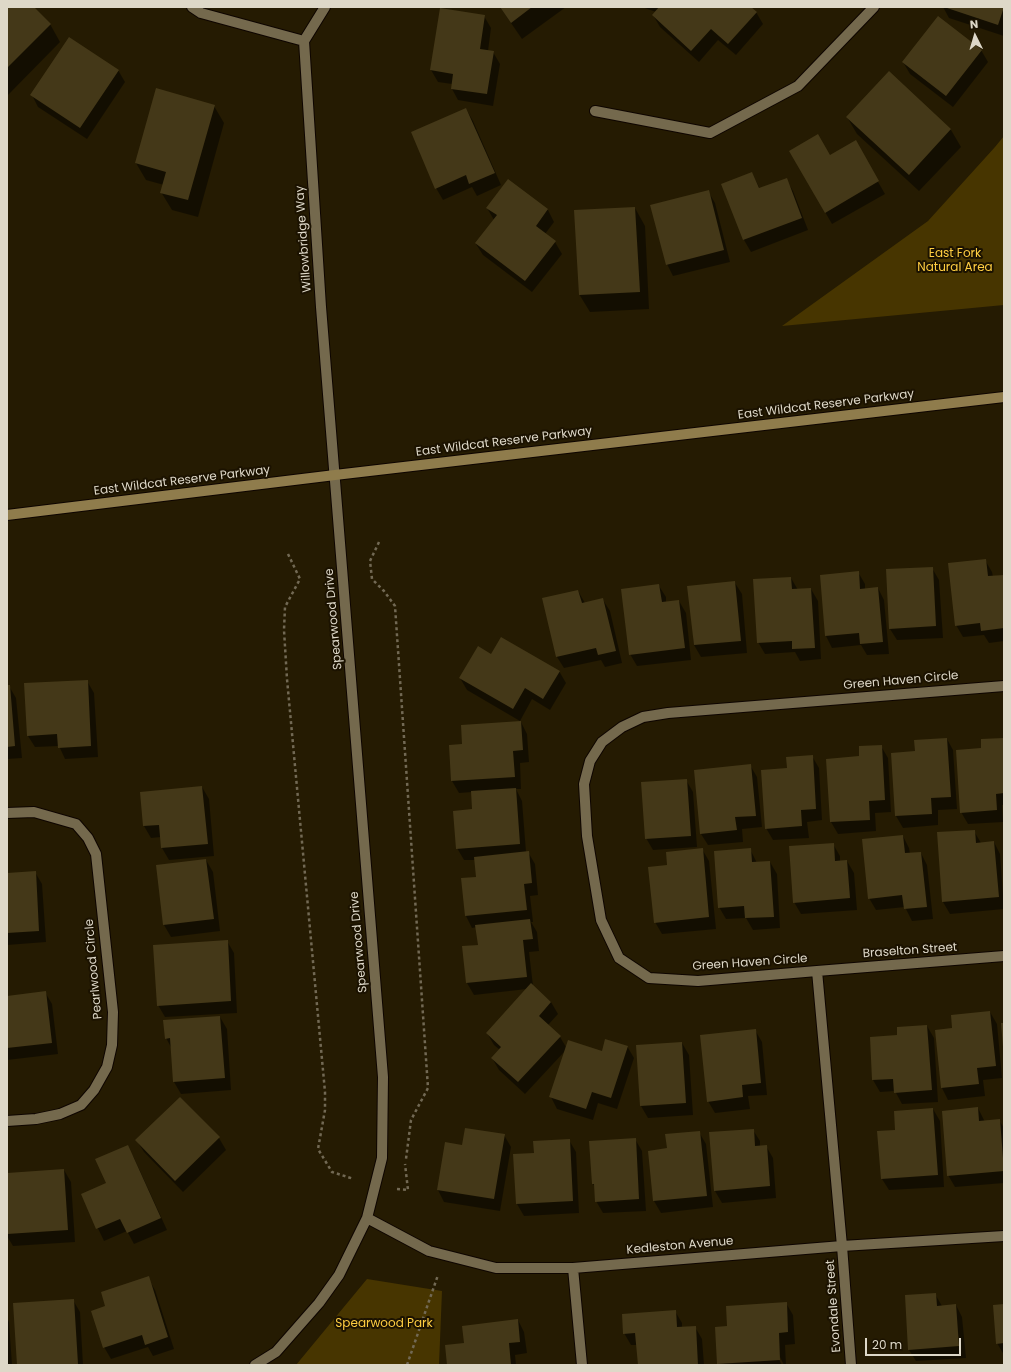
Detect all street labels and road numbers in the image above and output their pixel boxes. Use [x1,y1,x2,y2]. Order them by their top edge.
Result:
street label: Willowbridge Way [293,185,315,293]
street label: East Wildcat Reserve Parkway [737,387,915,423]
street label: East Wildcat Reserve Parkway [415,424,593,460]
street label: East Wildcat Reserve Parkway [93,463,271,499]
street label: Spearwood Drive [322,568,346,670]
street label: Green Haven Circle [843,669,959,693]
street label: Spearwood Drive [347,891,371,993]
street label: Pearlwood Circle [82,918,106,1020]
street label: Braselton Street [862,941,958,961]
street label: Green Haven Circle [692,952,808,974]
street label: Kedleston Avenue [626,1234,734,1258]
street label: Evondale Street [824,1259,844,1353]

